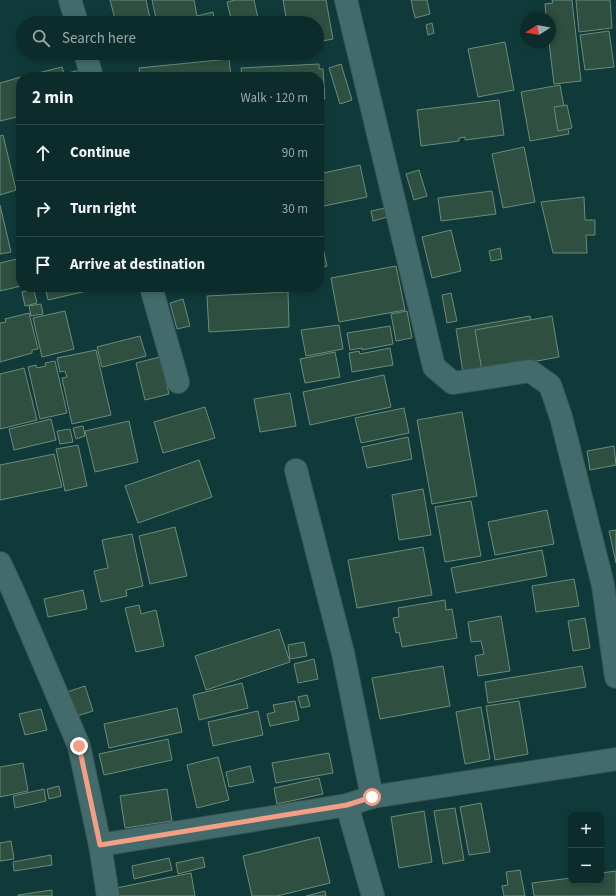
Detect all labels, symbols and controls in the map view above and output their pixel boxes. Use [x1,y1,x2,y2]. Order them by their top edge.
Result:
north arrow [520,12,556,48]
search box [16,16,324,60]
icon: search [30,27,52,49]
text: Search here [62,28,136,49]
text: 2 min [32,86,73,110]
text: Walk · 120 m [240,89,308,107]
icon: ahead [32,142,54,164]
text: Continue [70,142,130,163]
text: 90 m [282,144,308,162]
icon: right [32,198,54,220]
text: Turn right [70,198,136,219]
text: 30 m [282,200,308,218]
icon: arrive [32,254,54,276]
text: Arrive at destination [70,254,205,275]
route end [70,737,88,755]
route start [363,788,381,806]
map controls [568,812,604,884]
button: + [568,812,604,848]
button: − [568,848,604,884]

